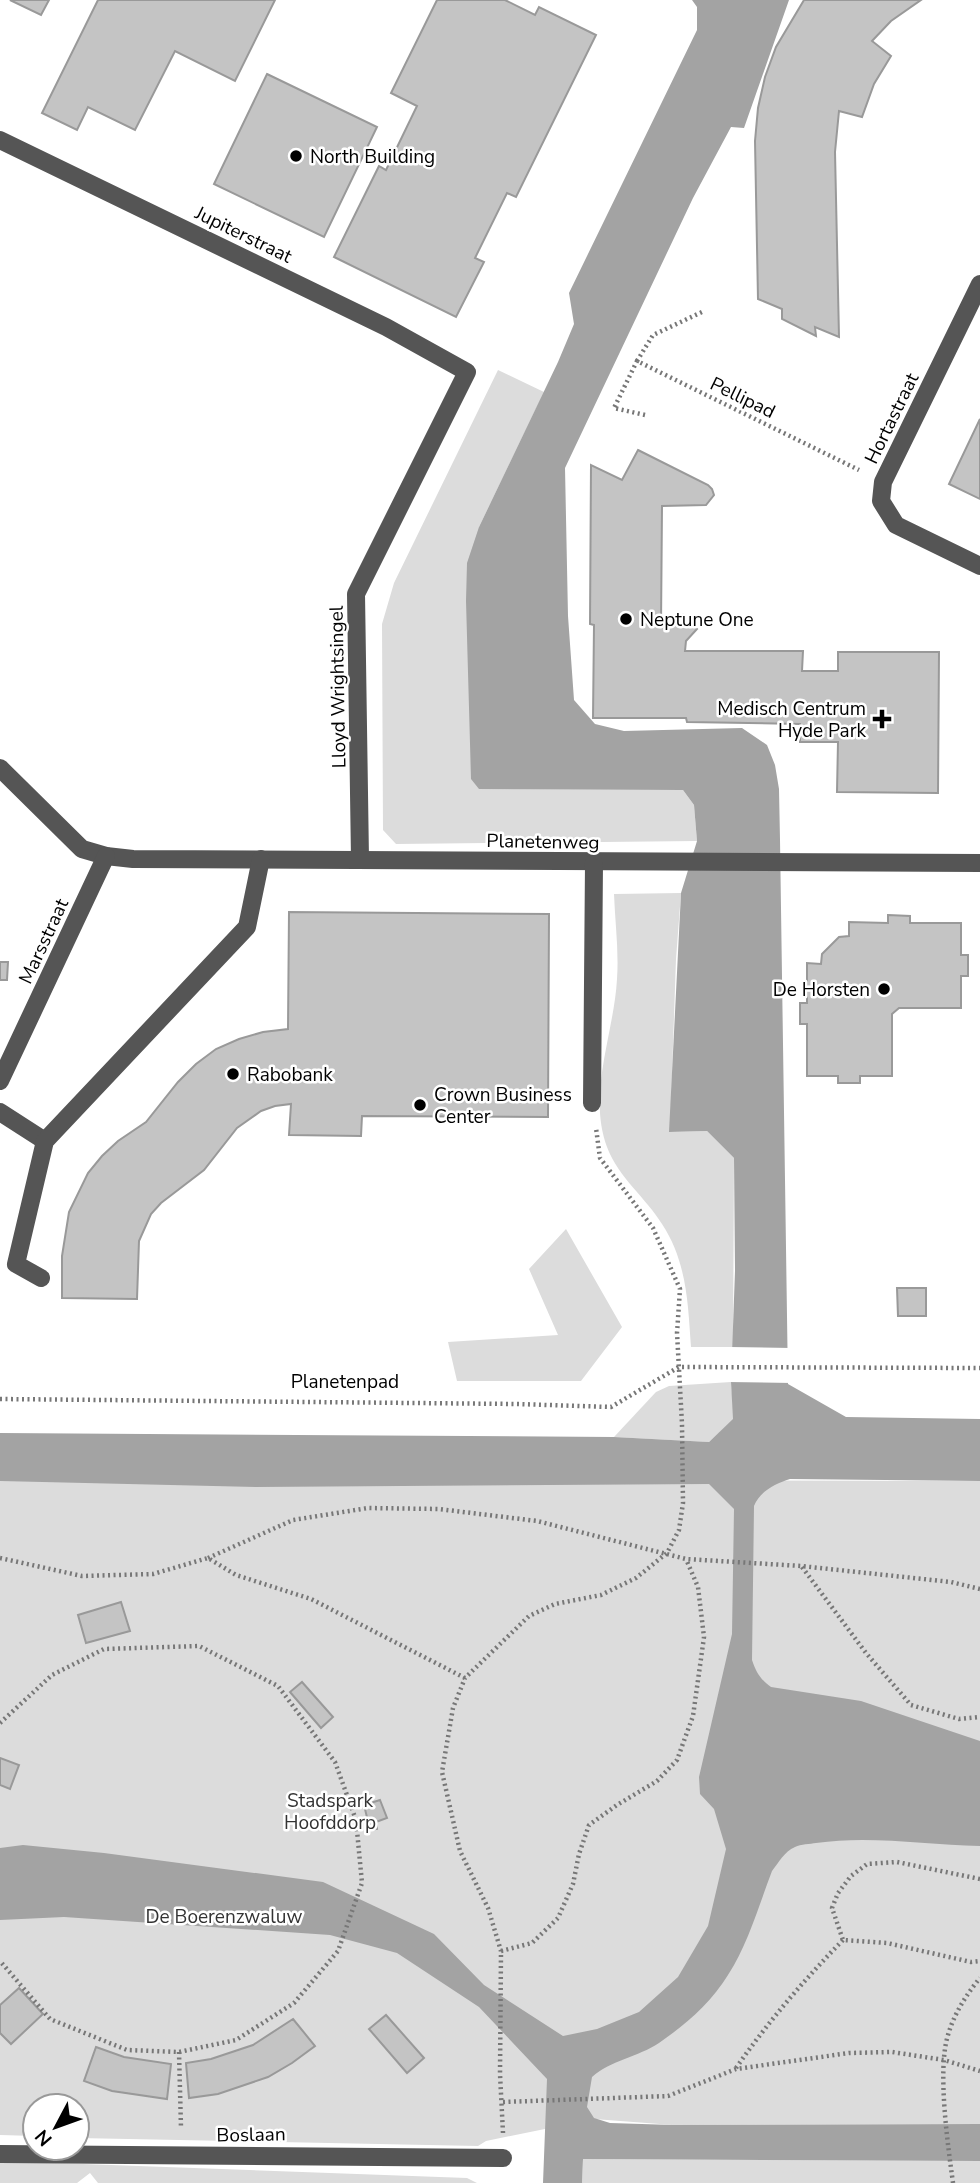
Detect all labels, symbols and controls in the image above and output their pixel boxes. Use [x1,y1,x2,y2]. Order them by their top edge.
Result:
place label: North Building [310,144,435,170]
marker: North Building [288,148,304,164]
street label: Jupiterstraat [190,200,297,270]
street label: Hortastraat [859,368,925,468]
street label: Pellipad [706,371,780,425]
street label: Lloyd Wrightsingel [324,605,352,769]
place label: Neptune One [640,607,754,633]
marker: Neptune One [618,611,634,627]
place label: Medisch Centrum Hyde Park [717,696,866,744]
marker: Medisch Centrum Hyde Park [872,709,892,729]
street label: Planetenweg [486,828,600,856]
street label: Marsstraat [13,894,75,988]
place label: De Horsten [773,977,870,1003]
marker: De Horsten [876,981,892,997]
place label: Rabobank [247,1062,333,1088]
marker: Rabobank [225,1066,241,1082]
place label: Crown Business Center [434,1082,572,1130]
marker: Crown Business Center [412,1097,428,1113]
street label: Planetenpad [291,1369,399,1395]
park label: Stadspark Hoofddorp [284,1788,376,1836]
park label: De Boerenzwaluw [146,1904,303,1930]
north arrow [21,2092,91,2162]
street label: Boslaan [216,2121,286,2149]
text: N [29,2124,58,2151]

